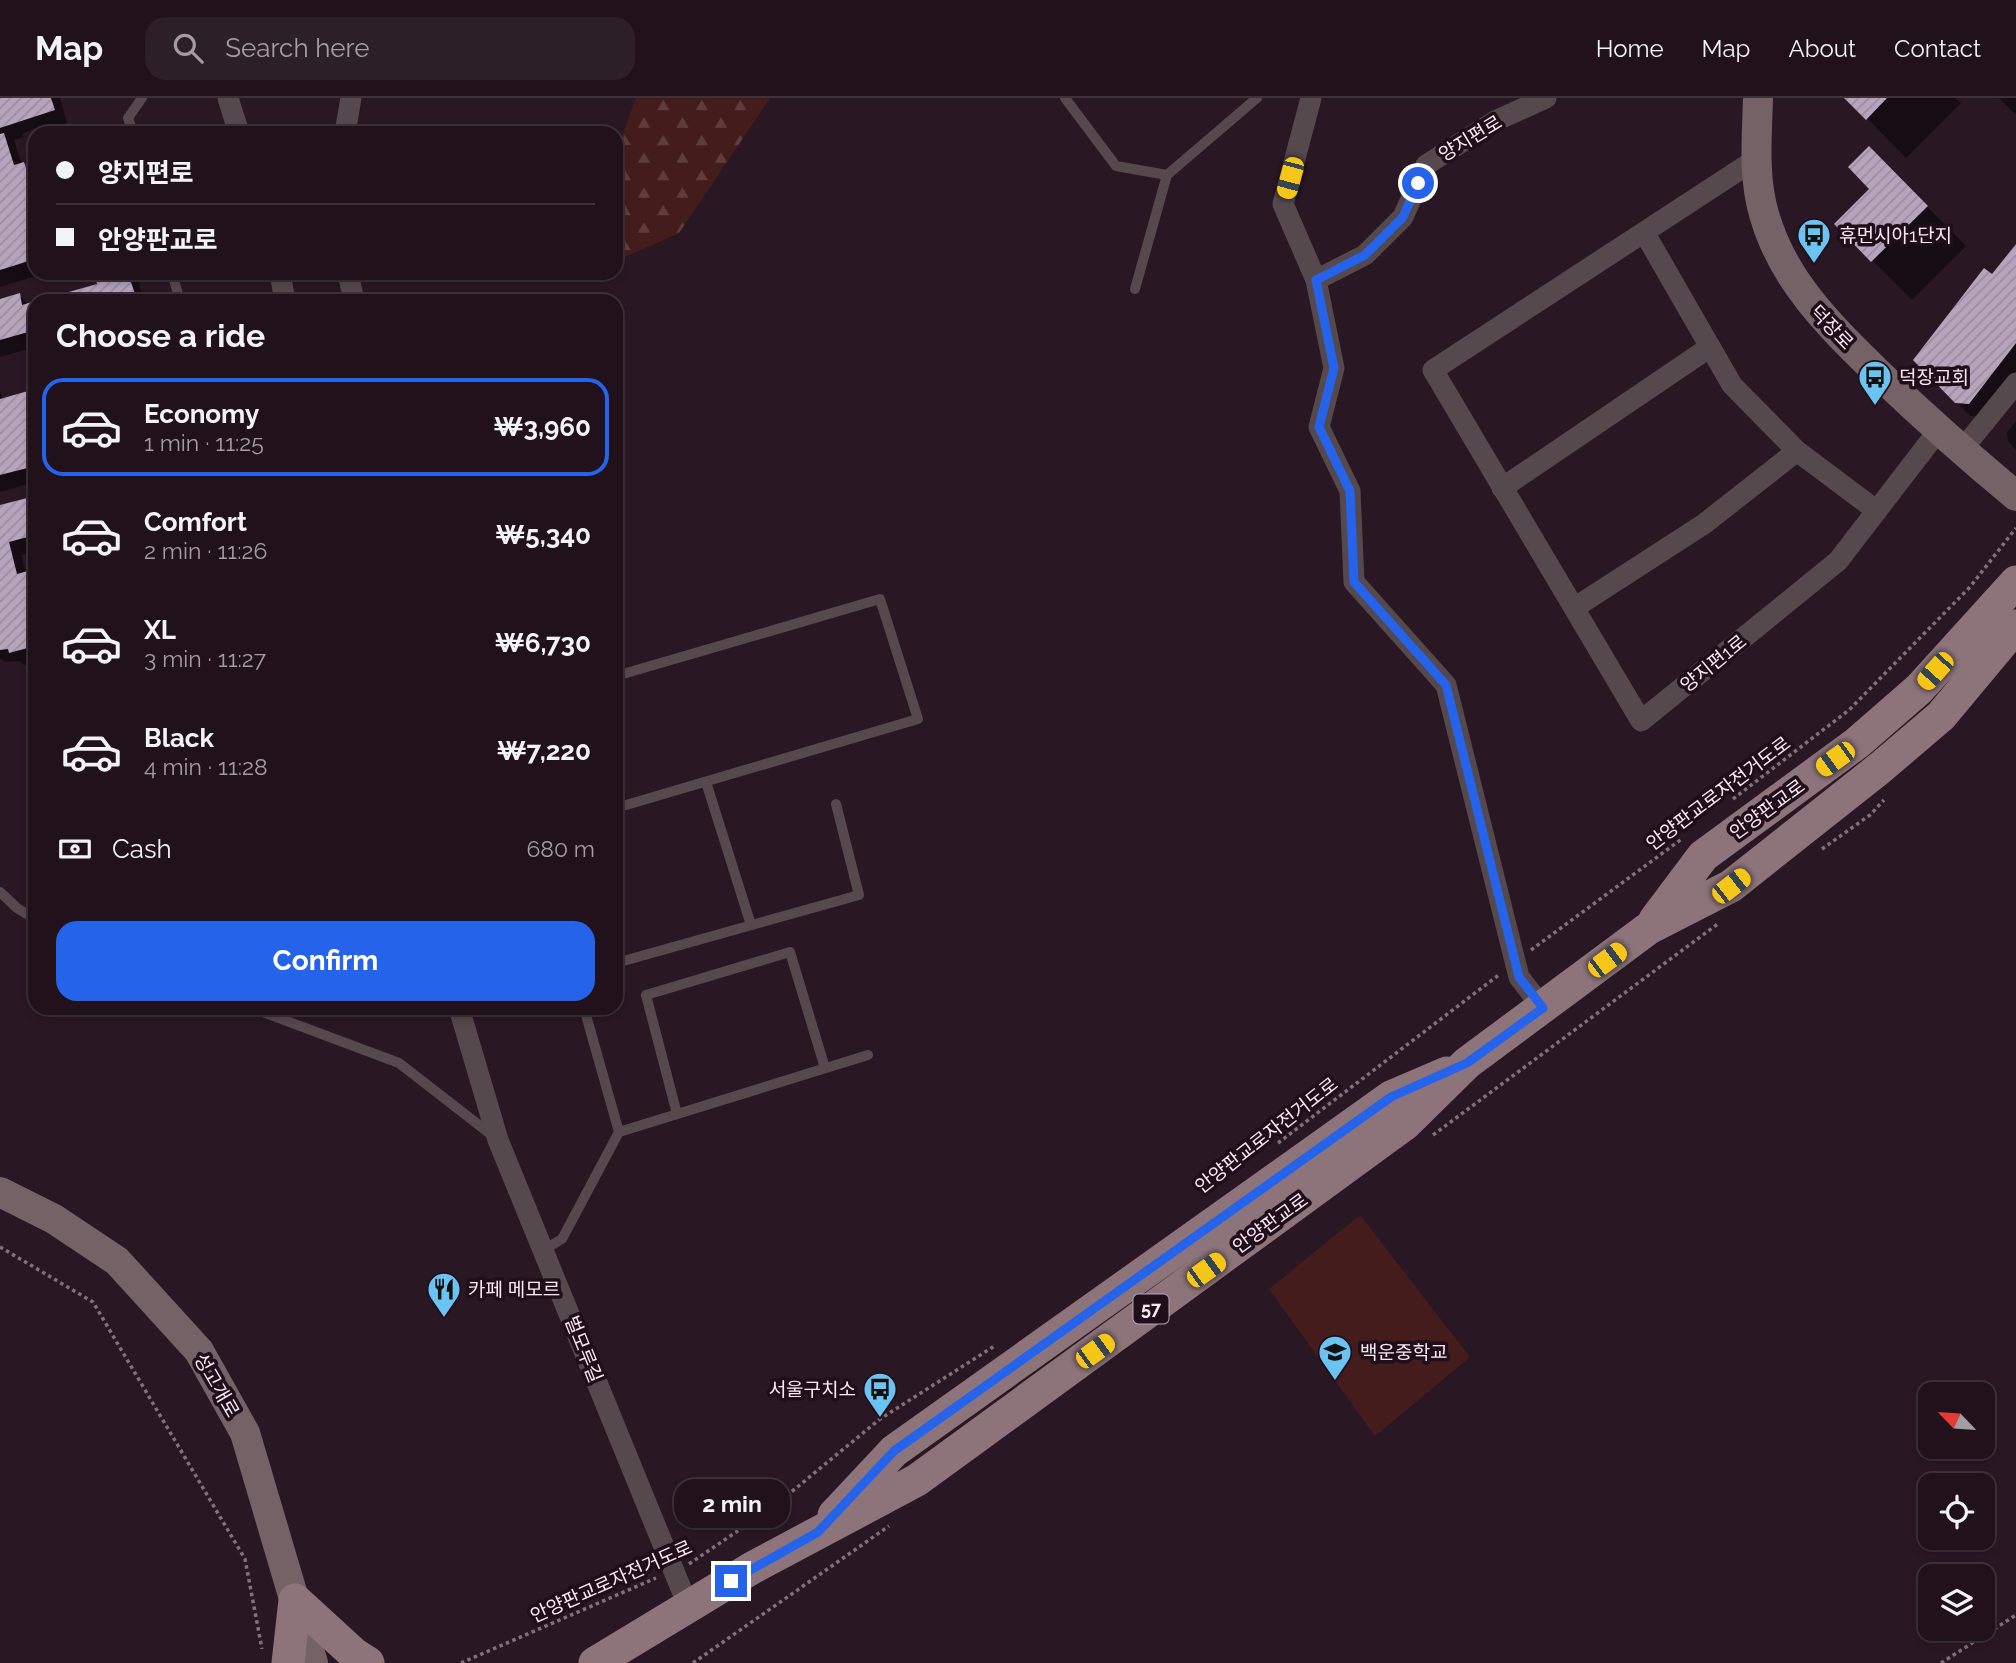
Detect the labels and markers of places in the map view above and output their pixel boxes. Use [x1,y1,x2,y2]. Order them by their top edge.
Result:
bus stop icon: 휴먼시아1단지 [1795,216,1833,265]
place label: 휴먼시아1단지 [1839,224,1952,246]
bus stop icon: 덕장교회 [1856,358,1894,407]
place label: 덕장교회 [1899,366,1969,388]
restaurant icon: 카페 메모르 [425,1270,463,1319]
place label: 카페 메모르 [468,1278,560,1300]
school or university icon: 백운중학교 [1316,1333,1354,1382]
place label: 백운중학교 [1360,1341,1447,1363]
bus stop icon: 서울구치소 [861,1370,899,1419]
place label: 서울구치소 [769,1378,856,1400]

